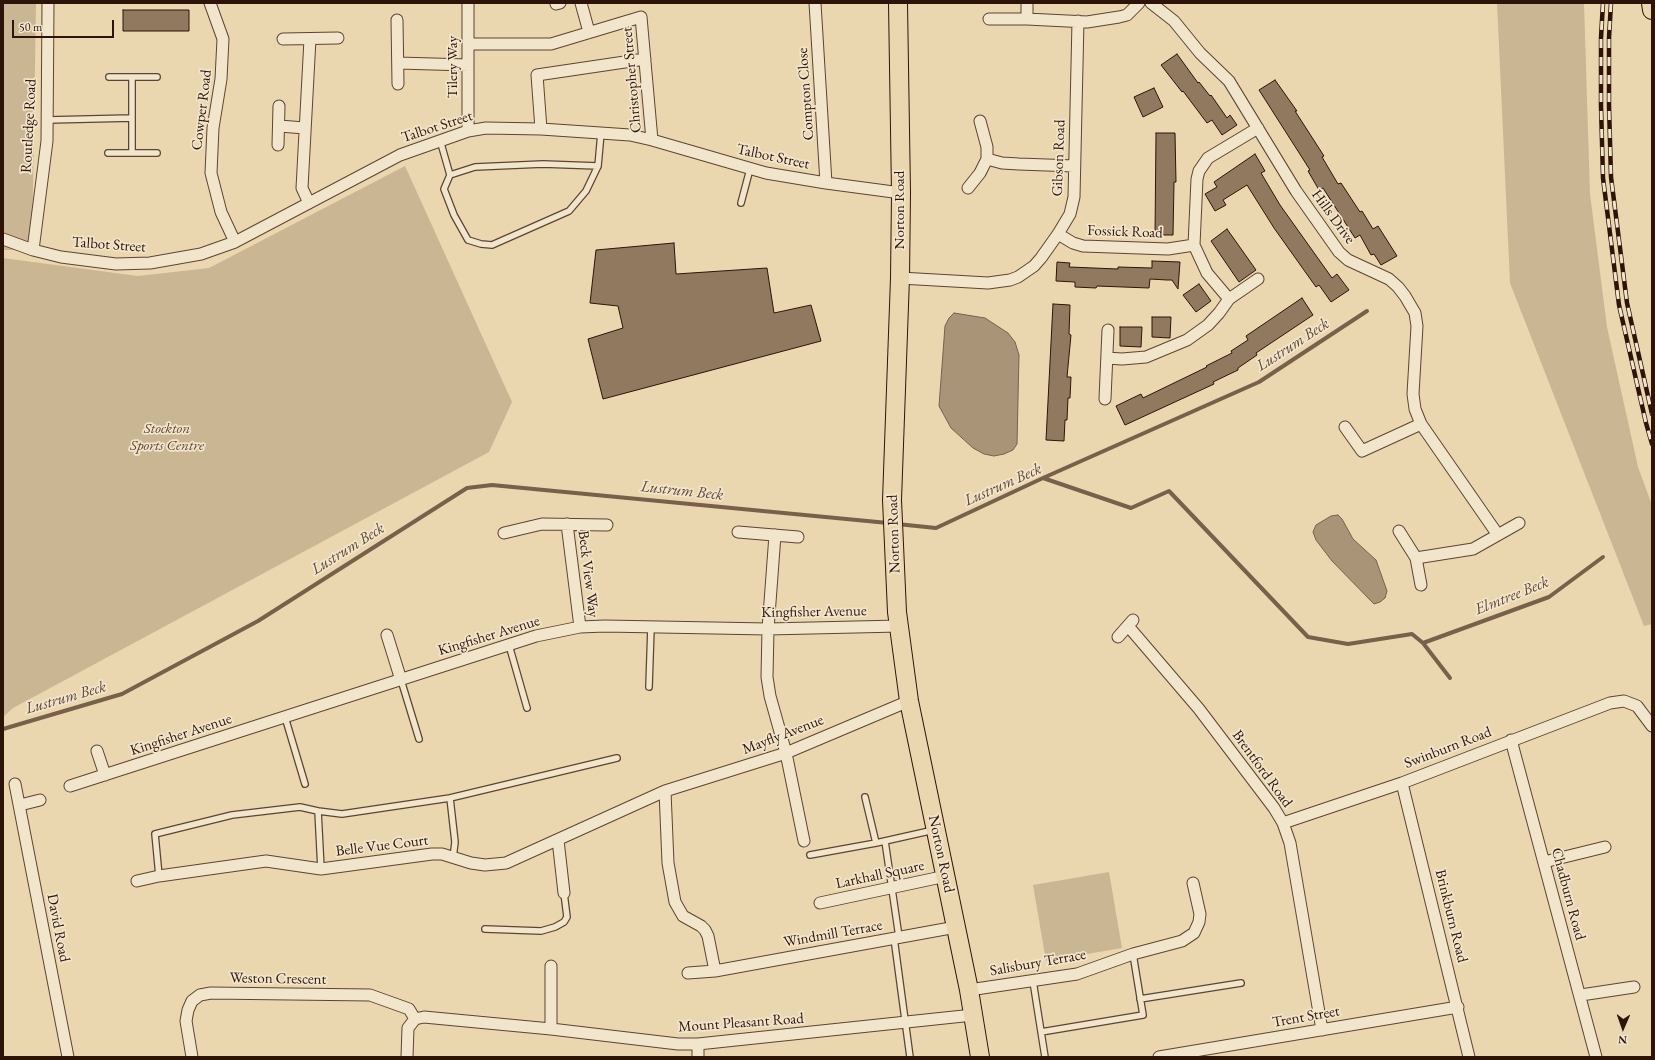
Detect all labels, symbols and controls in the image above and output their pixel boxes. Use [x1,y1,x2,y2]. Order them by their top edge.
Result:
scale bar [14,12,116,38]
text: 50 m [19,19,42,35]
street label: Christopher Street [618,26,646,134]
street label: Tilery Way [444,36,462,98]
street label: Compton Close [794,47,818,141]
street label: Cowper Road [188,69,216,151]
street label: Routledge Road [18,78,40,174]
street label: Talbot Street [399,107,475,147]
street label: Gibson Road [1049,119,1069,197]
street label: Talbot Street [735,141,811,173]
street label: Norton Road [891,171,909,249]
street label: Hills Drive [1307,186,1359,248]
street label: Fossick Road [1087,222,1163,242]
street label: Talbot Street [72,233,146,257]
water label: Lustrum Beck [1253,314,1333,376]
park label: Stockton Sports Centre [130,420,204,455]
water label: Lustrum Beck [961,459,1045,511]
water label: Lustrum Beck [640,477,724,505]
street label: Norton Road [884,494,904,574]
water label: Lustrum Beck [308,519,388,579]
street label: Beck View Way [574,529,602,619]
water label: Elmtree Beck [1472,573,1552,619]
street label: Kingfisher Avenue [761,602,867,622]
street label: Kingfisher Avenue [436,612,542,660]
water label: Lustrum Beck [23,677,109,719]
street label: Kingfisher Avenue [128,710,234,760]
street label: Mayfly Avenue [740,711,826,759]
street label: Swinburn Road [1402,723,1494,773]
street label: Brentford Road [1228,727,1296,811]
street label: Norton Road [924,814,958,894]
street label: Belle Vue Court [335,831,429,861]
street label: Chadburn Road [1547,846,1589,942]
street label: Larkhall Square [834,857,926,893]
street label: Brinkburn Road [1431,868,1471,964]
street label: David Road [43,892,73,964]
street label: Windmill Terrace [782,916,884,952]
street label: Salisbury Terrace [989,946,1087,980]
street label: Weston Crescent [230,969,326,989]
street label: Trent Street [1271,1002,1341,1032]
north arrow [1603,1008,1643,1048]
street label: Mount Pleasant Road [678,1010,804,1036]
text: N [1618,1033,1627,1047]

